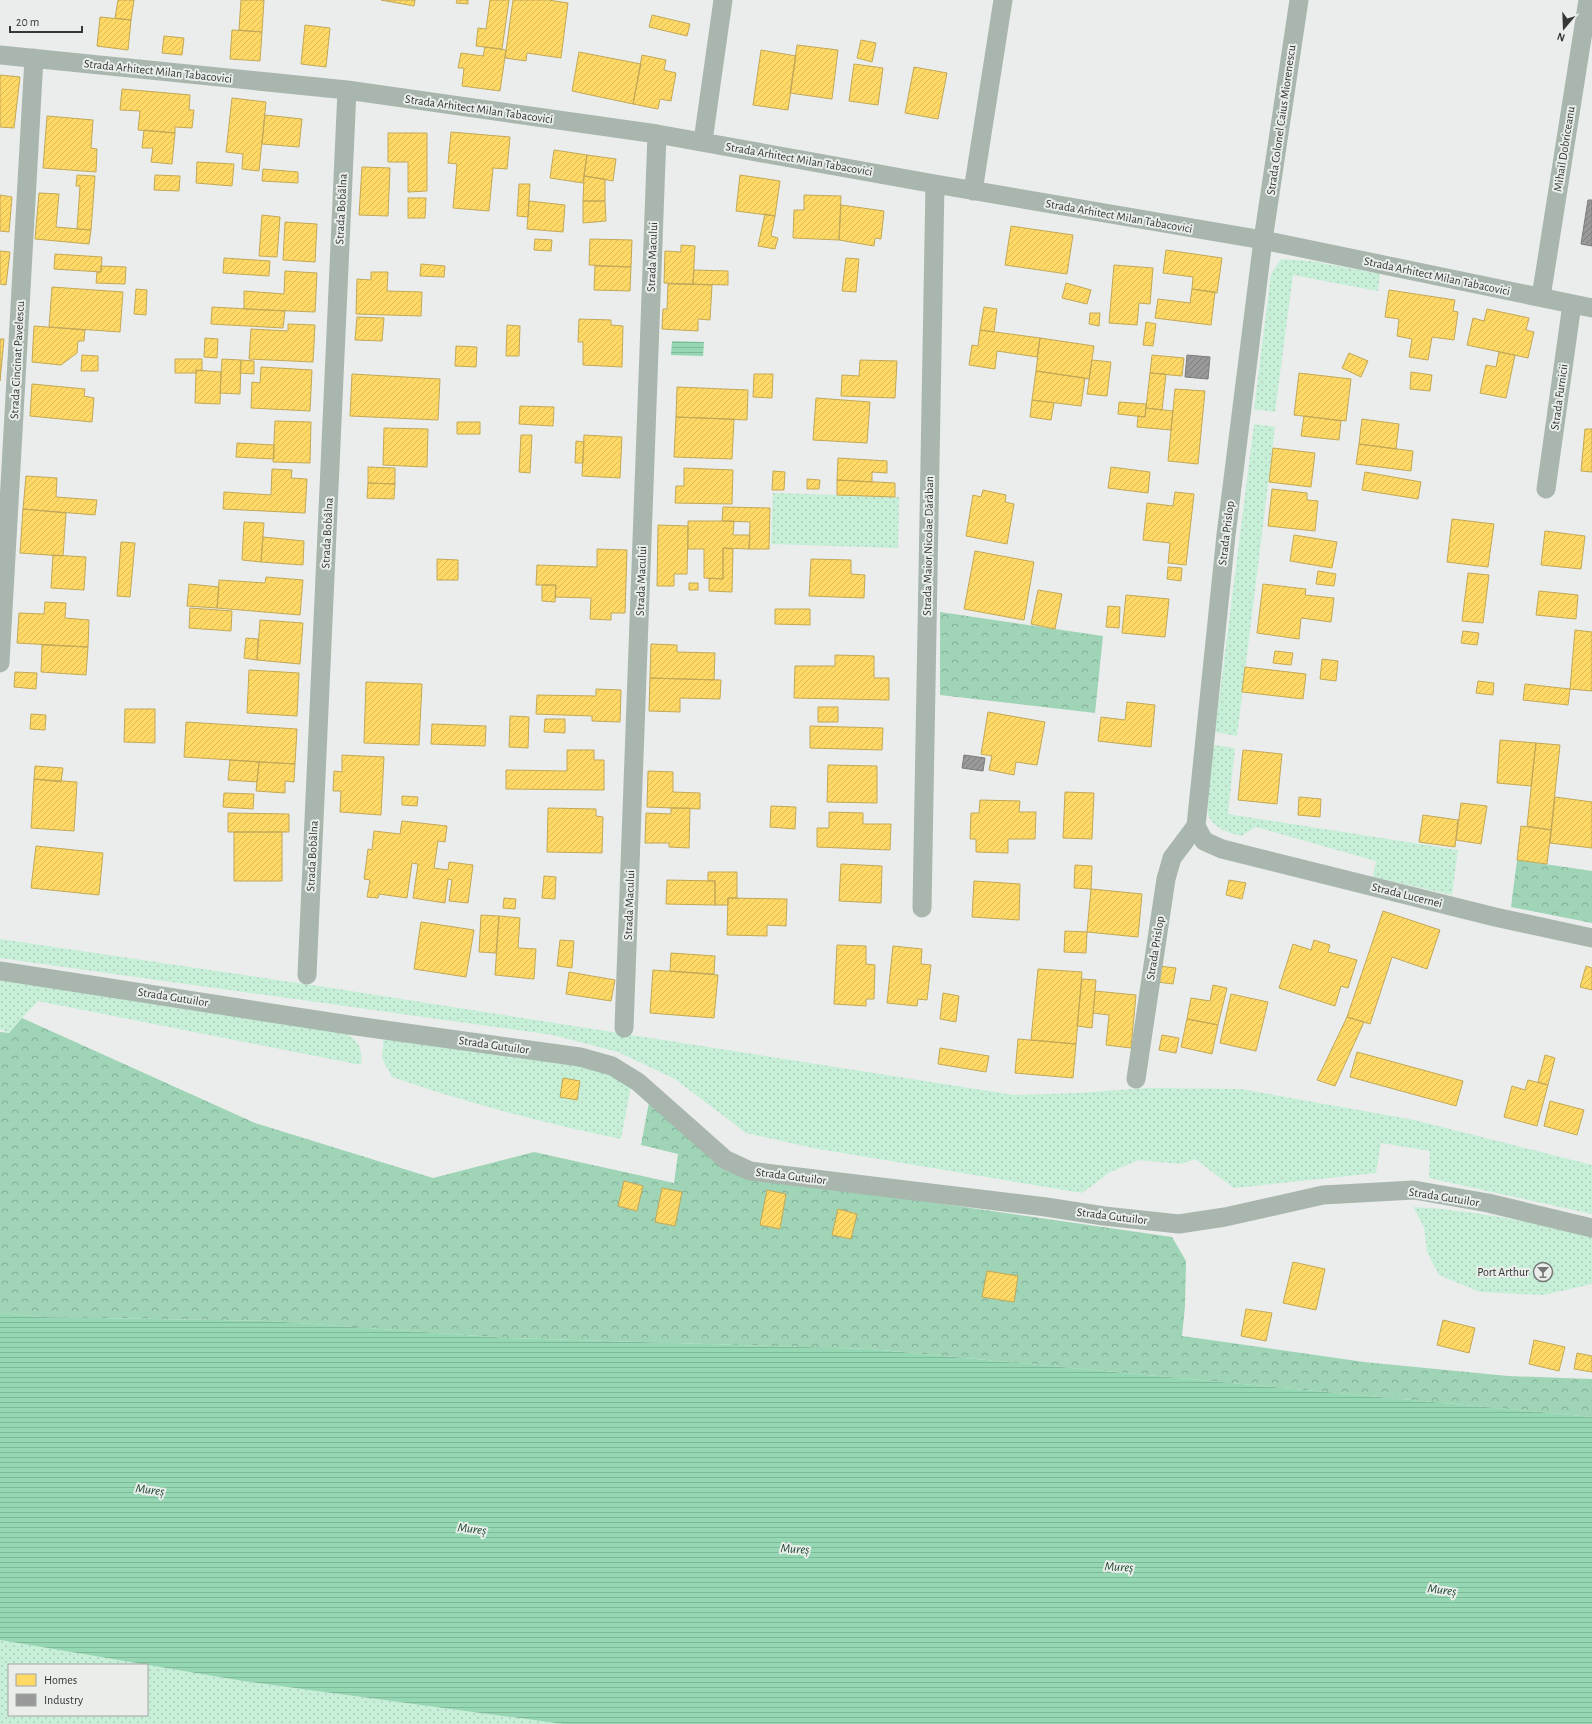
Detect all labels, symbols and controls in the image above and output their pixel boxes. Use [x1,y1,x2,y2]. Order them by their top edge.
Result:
scale bar [10,8,82,34]
north arrow [1544,8,1584,48]
text: 20 m [16,16,39,28]
text: N [1555,31,1566,43]
street label: Strada Colonel Caius Miorenescu [1265,44,1297,196]
street label: Strada Arhitect Milan Tabacovici [83,57,233,85]
street label: Strada Arhitect Milan Tabacovici [404,93,554,125]
street label: Mihail Dobriceanu [1551,105,1577,193]
street label: Strada Arhitect Milan Tabacovici [725,140,873,178]
street label: Strada Bobâlna [333,173,349,245]
street label: Strada Arhitect Milan Tabacovici [1045,197,1193,235]
street label: Strada Macului [645,222,659,292]
street label: Strada Arhitect Milan Tabacovici [1363,255,1511,297]
street label: Strada Cincinat Pavelescu [8,301,26,419]
street label: Strada Furnicii [1548,363,1570,431]
street label: Strada Maior Nicolae Dărăban [921,476,935,616]
street label: Strada Bobâlna [319,497,335,569]
street label: Strada Prislop [1216,500,1236,566]
street label: Strada Macului [634,546,648,616]
street label: Strada Bobâlna [304,820,320,892]
street label: Strada Macului [622,870,636,940]
street label: Strada Lucernei [1370,880,1444,910]
street label: Strada Prislop [1144,915,1166,981]
street label: Strada Gutuilor [137,986,209,1009]
street label: Strada Gutuilor [458,1034,530,1056]
street label: Strada Gutuilor [755,1166,827,1186]
street label: Strada Gutuilor [1408,1186,1480,1209]
street label: Strada Gutuilor [1076,1206,1148,1226]
bar icon: Port Arthur [1532,1261,1554,1283]
place label: Port Arthur [1477,1266,1529,1278]
water label: Mureș [135,1482,165,1499]
water label: Mureș [457,1521,487,1538]
water label: Mureș [780,1542,810,1557]
water label: Mureș [1104,1560,1134,1575]
water label: Mureș [1427,1582,1457,1599]
legend [8,1664,148,1716]
text: Homes [44,1674,77,1686]
text: Industry [44,1694,83,1707]

